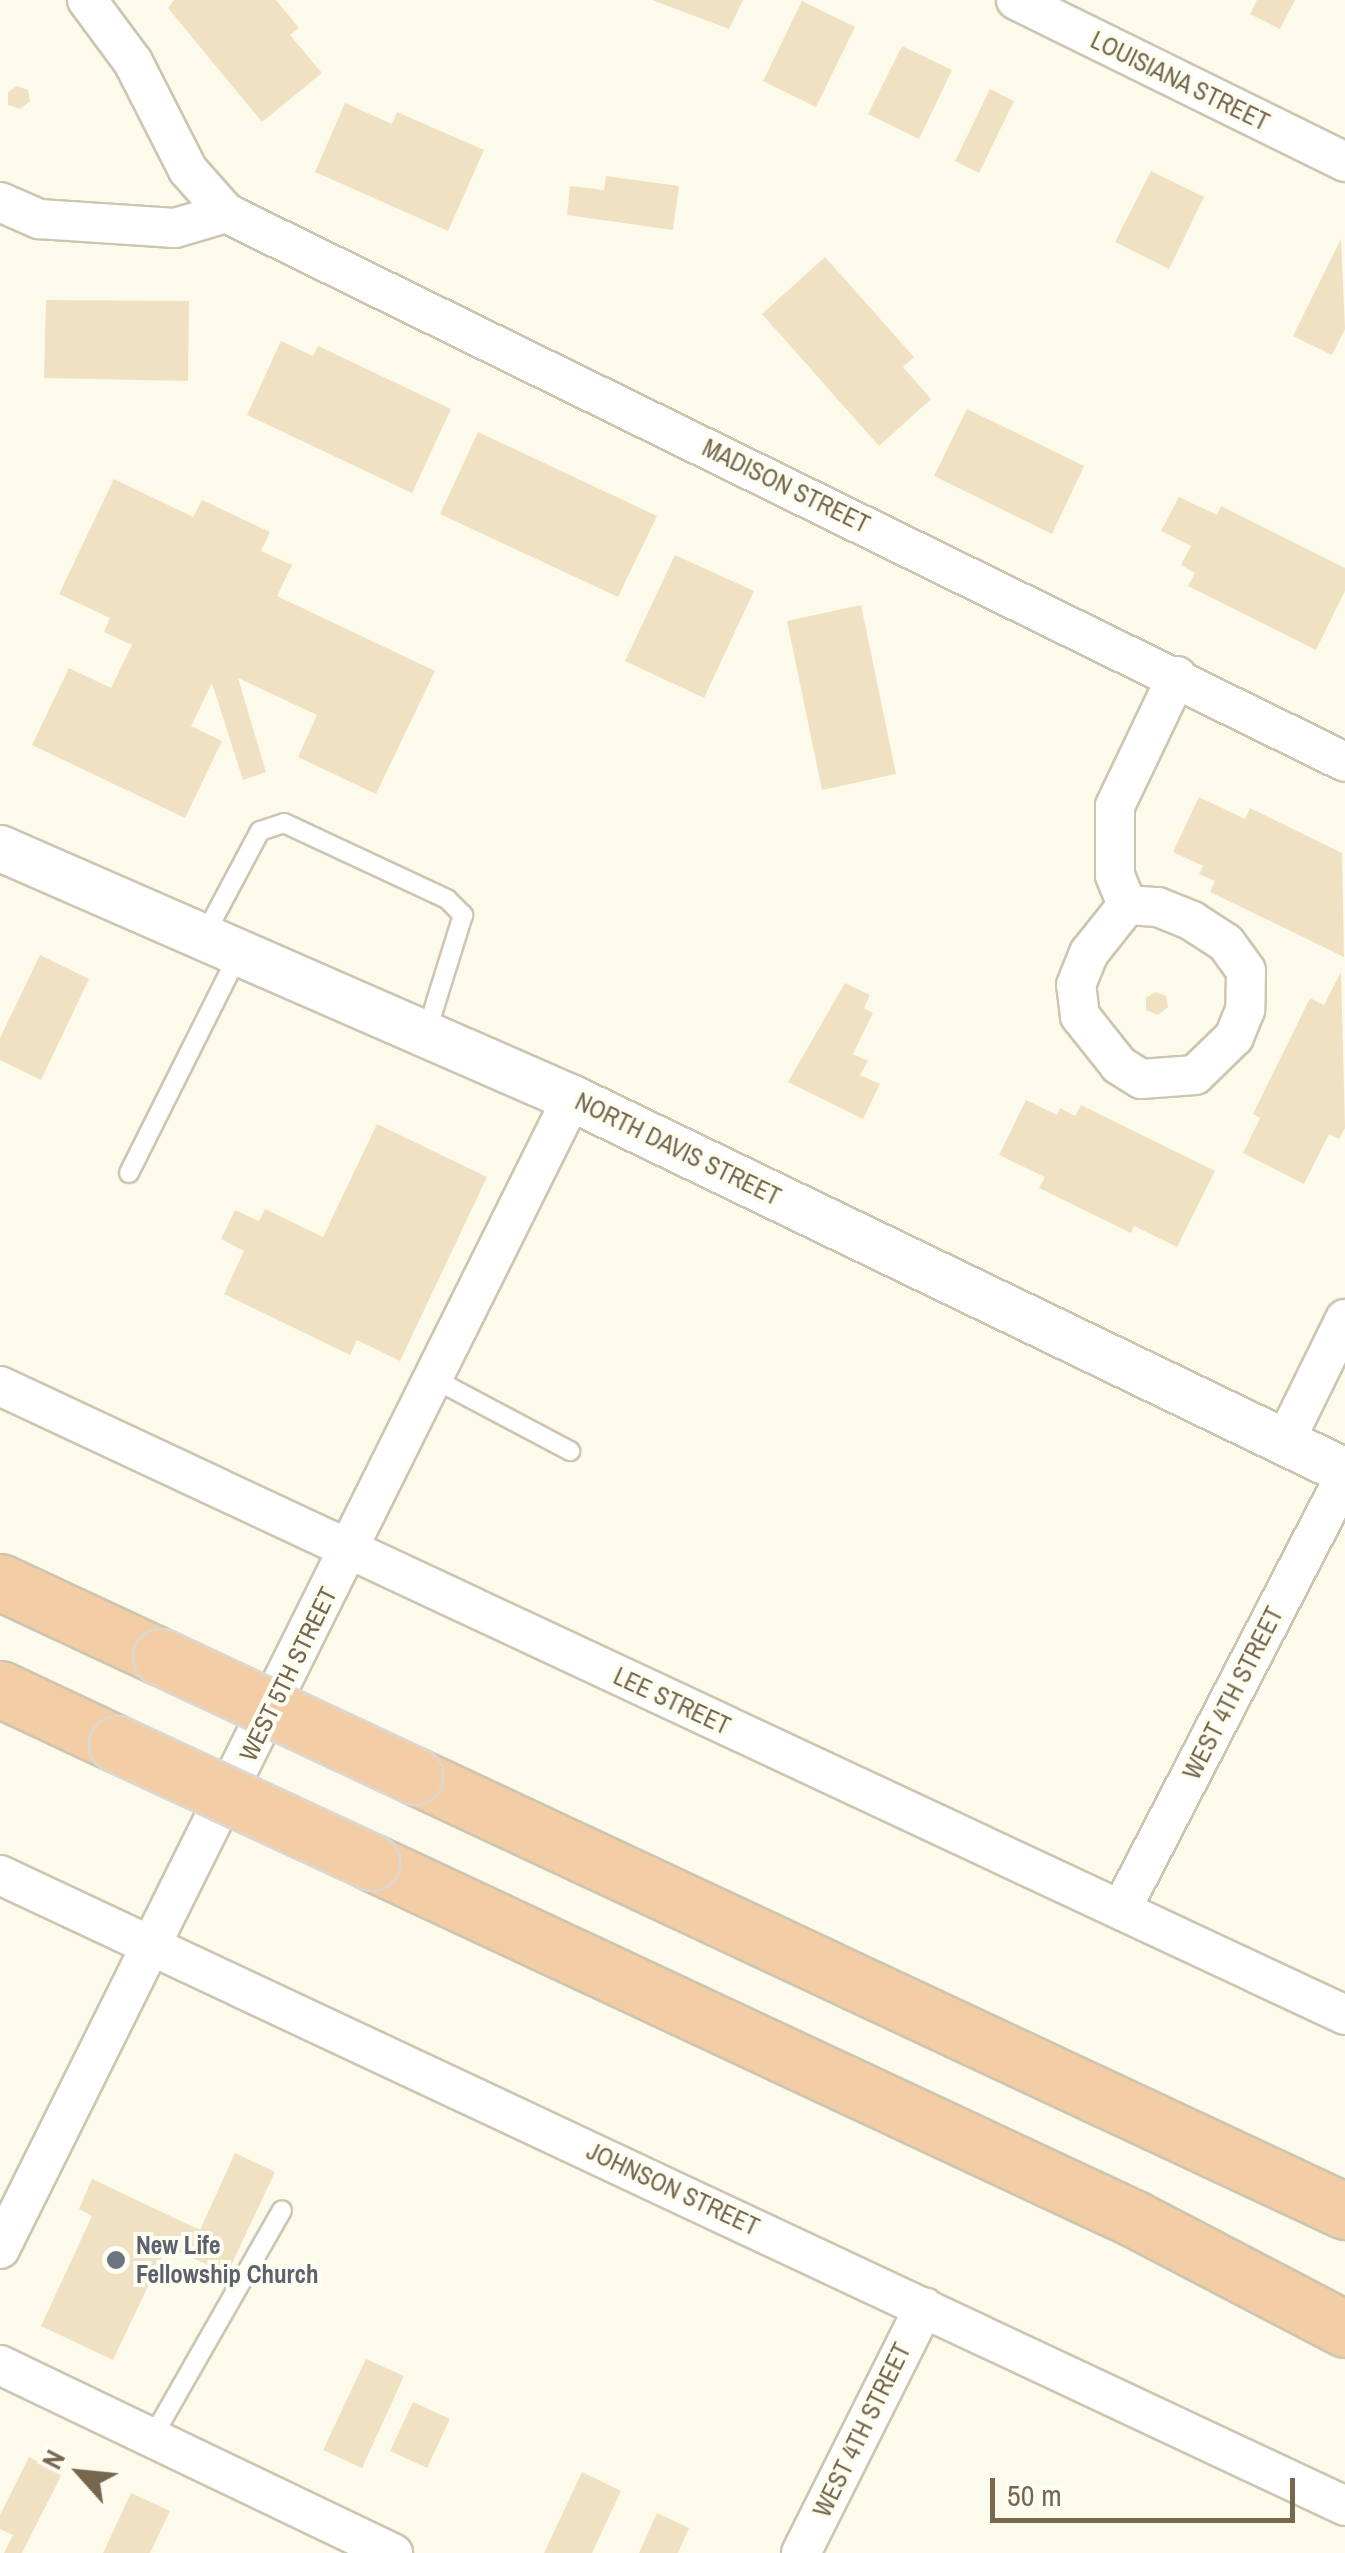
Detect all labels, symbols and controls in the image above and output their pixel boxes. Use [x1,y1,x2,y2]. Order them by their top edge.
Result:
street label: LOUISIANA STREET [1085,25,1275,137]
street label: MADISON STREET [698,433,874,539]
street label: NORTH DAVIS STREET [570,1086,786,1212]
street label: WEST 5TH STREET [233,1582,343,1766]
street label: WEST 4TH STREET [1176,1601,1290,1785]
street label: LEE STREET [609,1661,735,1741]
street label: JOHNSON STREET [582,2136,764,2242]
place label: New Life Fellowship Church [136,2231,318,2290]
marker: New Life Fellowship Church [105,2249,127,2271]
street label: WEST 4TH STREET [807,2338,917,2522]
north arrow [30,2423,130,2523]
text: N [33,2443,74,2475]
scale bar [995,2458,1300,2520]
text: 50 m [1007,2475,1062,2515]

